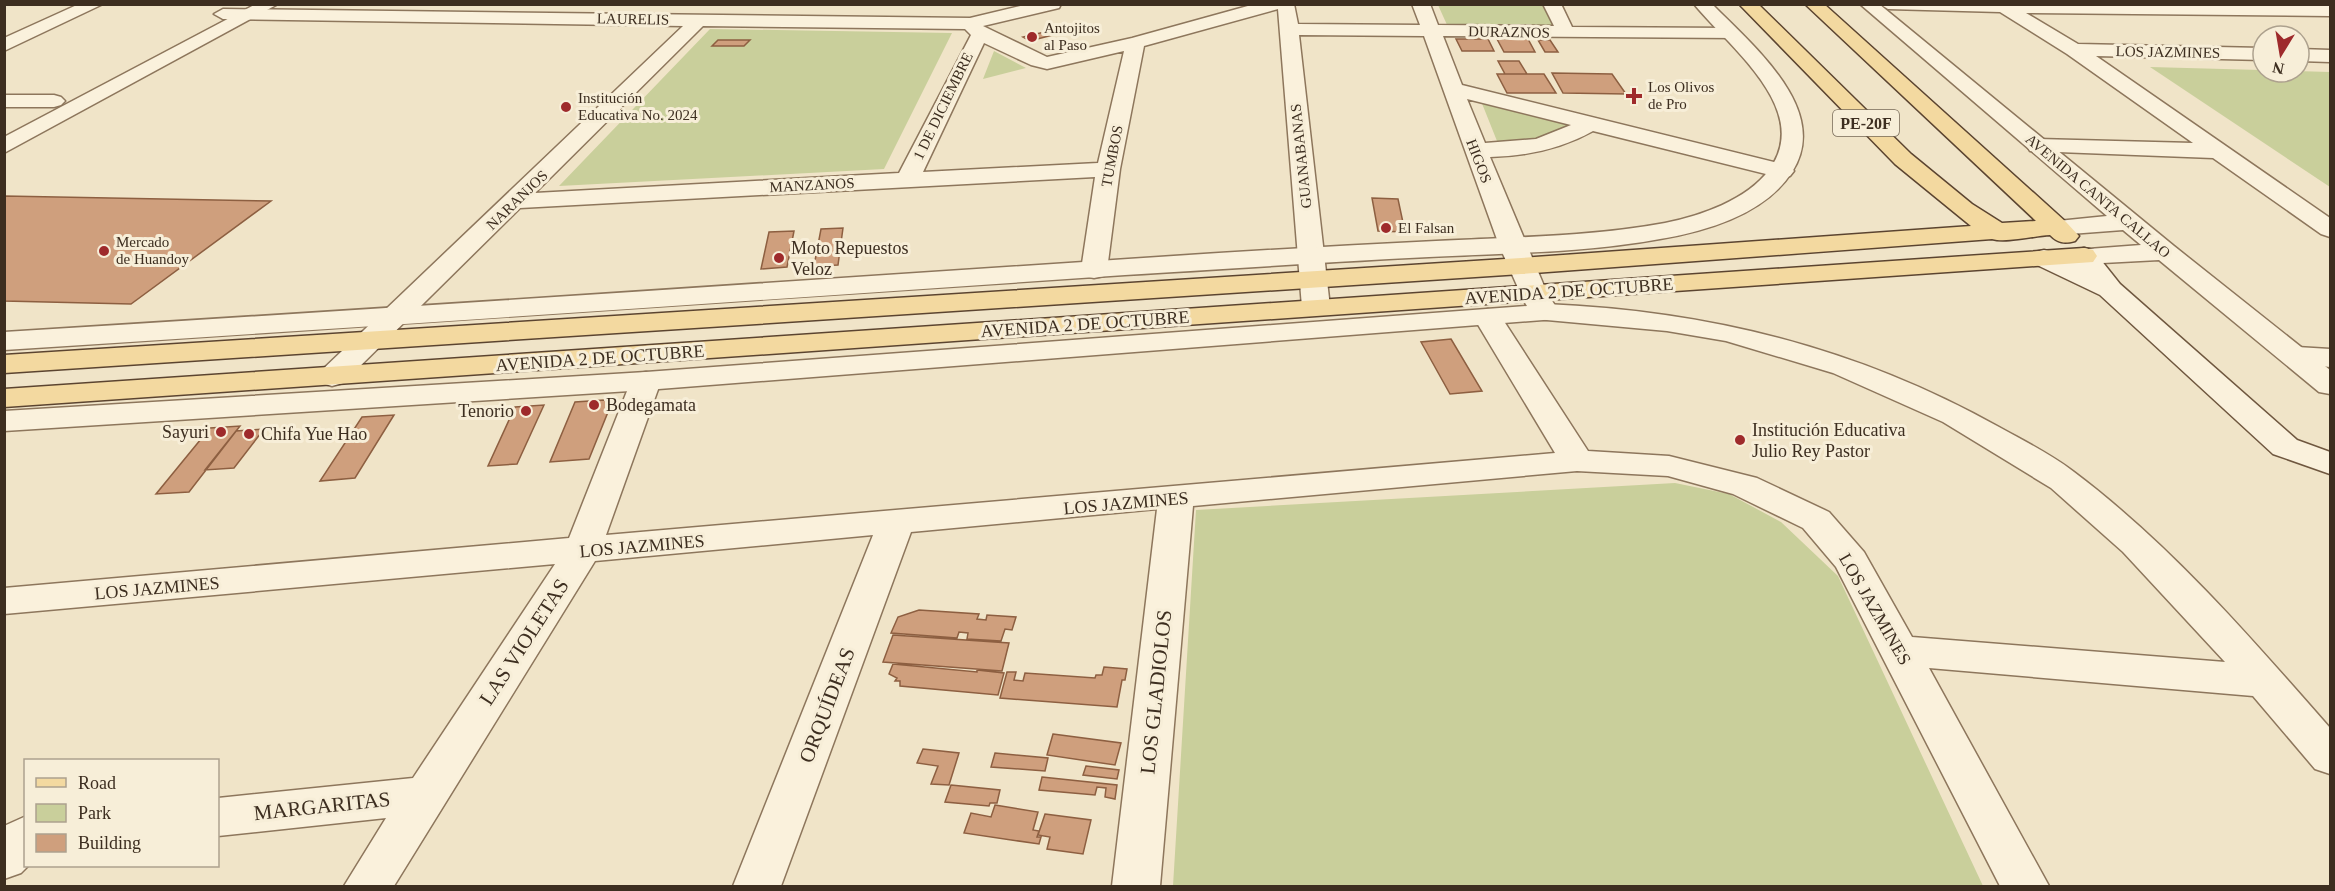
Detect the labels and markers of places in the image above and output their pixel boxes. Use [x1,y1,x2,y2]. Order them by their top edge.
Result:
place label: Antojitos al Paso [1044,20,1100,53]
marker: Antojitos al Paso [1025,30,1039,44]
place label: Los Olivos de Pro [1648,79,1714,112]
marker: Los Olivos de Pro [1625,87,1643,105]
place label: Institución Educativa No. 2024 [578,90,698,123]
marker: Institución Educativa No. 2024 [559,100,573,114]
place label: El Falsan [1398,220,1455,236]
marker: El Falsan [1379,221,1393,235]
place label: Mercado de Huandoy [116,234,189,267]
place label: Moto Repuestos Veloz [791,238,909,279]
marker: Mercado de Huandoy [97,244,111,258]
marker: Moto Repuestos Veloz [772,251,786,265]
place label: Bodegamata [606,395,696,415]
marker: Bodegamata [587,398,601,412]
place label: Tenorio [458,401,514,421]
marker: Tenorio [519,404,533,418]
place label: Institución Educativa Julio Rey Pastor [1752,420,1905,461]
place label: Sayuri [162,422,209,442]
place label: Chifa Yue Hao [261,424,367,444]
marker: Sayuri [214,425,228,439]
marker: Chifa Yue Hao [242,427,256,441]
marker: Institución Educativa Julio Rey Pastor [1733,433,1747,447]

